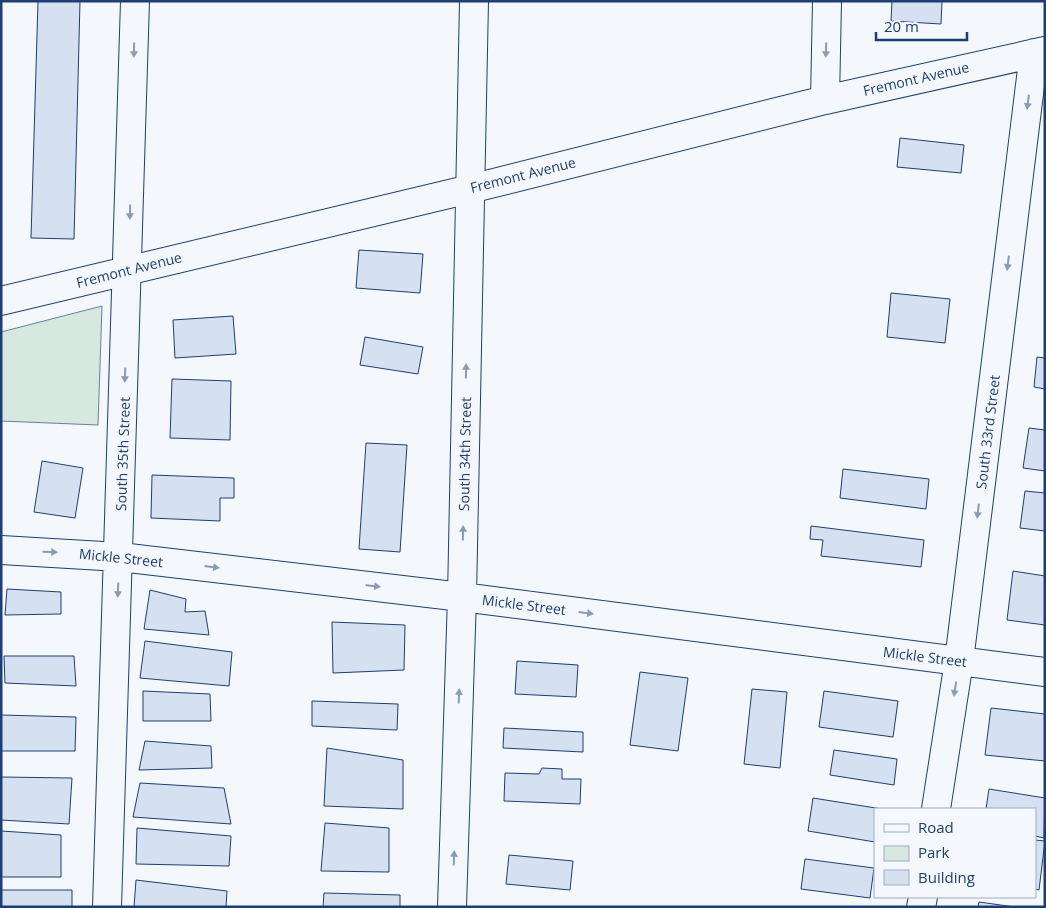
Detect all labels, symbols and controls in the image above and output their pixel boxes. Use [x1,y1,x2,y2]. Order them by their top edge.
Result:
scale bar [876,10,967,42]
text: 20 m [884,16,919,36]
one-way arrow [130,42,138,58]
one-way arrow [822,42,830,58]
street label: Fremont Avenue [861,57,971,100]
one-way arrow [1024,94,1032,110]
street label: Fremont Avenue [468,152,578,197]
one-way arrow [126,205,134,221]
street label: Fremont Avenue [74,247,184,292]
one-way arrow [1004,255,1012,271]
one-way arrow [462,362,470,378]
one-way arrow [121,367,129,383]
street label: South 33rd Street [971,374,1004,490]
street label: South 35th Street [111,397,134,511]
street label: South 34th Street [454,397,475,511]
one-way arrow [974,503,982,519]
one-way arrow [459,525,467,541]
street label: Mickle Street [78,544,164,571]
one-way arrow [42,548,58,556]
one-way arrow [204,563,220,571]
one-way arrow [114,582,122,598]
one-way arrow [365,582,381,590]
street label: Mickle Street [481,590,567,619]
one-way arrow [579,609,595,617]
street label: Mickle Street [882,642,968,671]
one-way arrow [950,682,958,698]
one-way arrow [455,687,463,703]
legend [874,808,1036,898]
text: Road [918,817,954,837]
text: Park [918,842,949,862]
one-way arrow [450,850,458,866]
text: Building [918,867,975,887]

